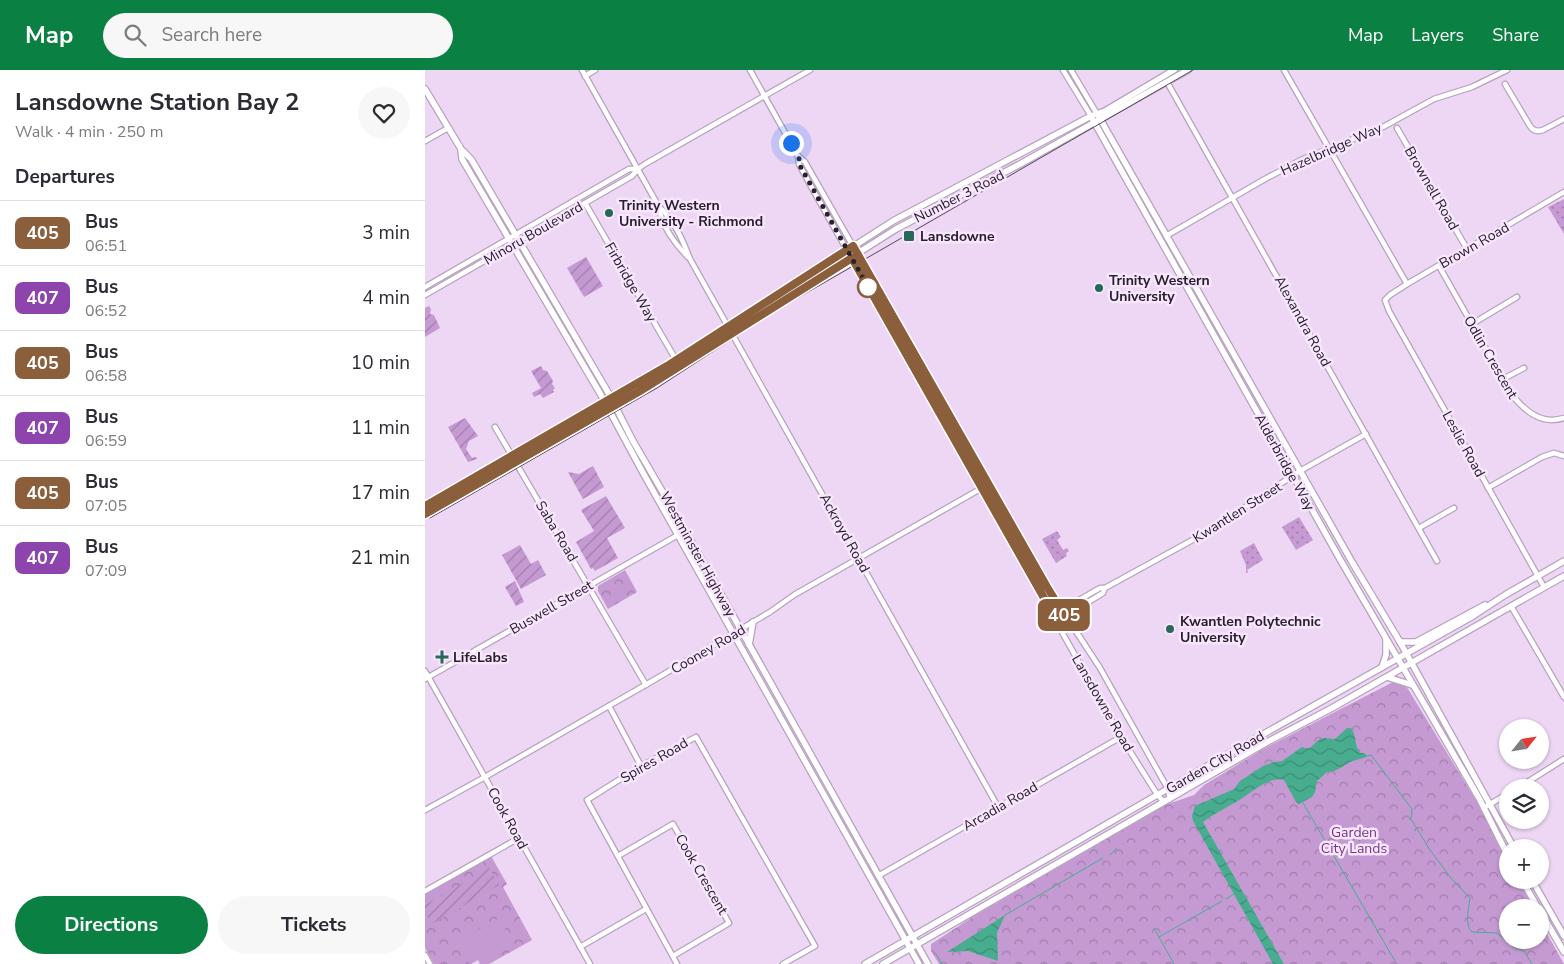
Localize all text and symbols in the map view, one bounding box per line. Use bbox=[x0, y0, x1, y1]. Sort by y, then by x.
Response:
search box bbox=[103, 13, 453, 58]
text: Map bbox=[25, 19, 73, 51]
icon: search bbox=[121, 21, 149, 49]
text: Search here bbox=[161, 22, 262, 48]
text: Map bbox=[1348, 23, 1383, 47]
text: Layers bbox=[1411, 23, 1464, 47]
text: Share bbox=[1492, 23, 1539, 47]
text: Lansdowne Station Bay 2 bbox=[15, 86, 299, 118]
button: heart bbox=[358, 87, 410, 139]
street label: Hazelbridge Way bbox=[1278, 118, 1386, 180]
text: Walk · 4 min · 250 m bbox=[15, 121, 163, 143]
your location bbox=[779, 131, 804, 156]
street label: Brownell Road bbox=[1400, 143, 1463, 234]
text: Departures bbox=[15, 164, 115, 190]
street label: Number 3 Road bbox=[911, 166, 1008, 227]
place label: Trinity Western University - Richmond bbox=[619, 196, 763, 231]
street label: Minoru Boulevard bbox=[480, 197, 586, 270]
marker: Trinity Western University - Richmond bbox=[603, 207, 615, 219]
text: Bus bbox=[85, 209, 118, 235]
street label: Brown Road bbox=[1436, 218, 1513, 273]
text: 3 min bbox=[362, 220, 410, 246]
text: 405 bbox=[26, 221, 59, 245]
place label: Lansdowne bbox=[920, 227, 995, 246]
marker: Lansdowne bbox=[902, 229, 916, 243]
text: 06:51 bbox=[85, 235, 127, 257]
street label: Firbridge Way bbox=[600, 239, 661, 326]
place label: Trinity Western University bbox=[1109, 271, 1210, 306]
street label: Alexandra Road bbox=[1270, 272, 1335, 370]
text: Bus bbox=[85, 274, 118, 300]
unlabelled marker bbox=[857, 276, 879, 298]
marker: Trinity Western University bbox=[1093, 282, 1105, 294]
text: 4 min bbox=[362, 285, 410, 311]
text: 407 bbox=[26, 286, 59, 310]
text: 06:52 bbox=[85, 300, 127, 322]
street label: Odlin Crescent bbox=[1459, 312, 1522, 402]
text: Bus bbox=[85, 339, 118, 365]
text: 10 min bbox=[351, 350, 410, 376]
text: 405 bbox=[26, 351, 59, 375]
text: 06:58 bbox=[85, 365, 127, 387]
text: Bus bbox=[85, 404, 118, 430]
street label: Leslie Road bbox=[1438, 408, 1490, 481]
street label: Alderbridge Way bbox=[1250, 410, 1319, 515]
text: 11 min bbox=[351, 415, 410, 441]
text: 407 bbox=[26, 416, 59, 440]
text: 06:59 bbox=[85, 430, 127, 452]
text: Bus bbox=[85, 469, 118, 495]
street label: Kwantlen Street bbox=[1189, 477, 1285, 547]
text: 17 min bbox=[351, 480, 410, 506]
text: 405 bbox=[26, 481, 59, 505]
street label: Westminster Highway bbox=[655, 488, 740, 621]
street label: Ackroyd Road bbox=[815, 490, 874, 576]
text: 07:05 bbox=[85, 495, 127, 517]
street label: Saba Road bbox=[531, 497, 582, 565]
text: Bus bbox=[85, 534, 118, 560]
text: 21 min bbox=[351, 545, 410, 571]
text: 407 bbox=[26, 546, 59, 570]
text: 07:09 bbox=[85, 560, 127, 582]
street label: Buswell Street bbox=[506, 576, 596, 639]
line badge: 405 bbox=[1035, 599, 1093, 631]
text: 405 bbox=[1048, 603, 1080, 627]
place label: Kwantlen Polytechnic University bbox=[1180, 612, 1321, 647]
street label: Cooney Road bbox=[667, 620, 749, 678]
marker: Kwantlen Polytechnic University bbox=[1164, 623, 1176, 635]
place label: LifeLabs bbox=[453, 648, 508, 667]
marker: LifeLabs bbox=[435, 650, 449, 664]
street label: Lansdowne Road bbox=[1067, 651, 1138, 755]
north arrow bbox=[1499, 719, 1549, 769]
map controls bbox=[1499, 719, 1549, 949]
street label: Garden City Road bbox=[1163, 727, 1268, 798]
street label: Spires Road bbox=[617, 733, 692, 787]
street label: Arcadia Road bbox=[959, 777, 1041, 836]
button: layers bbox=[1499, 779, 1549, 829]
street label: Cook Road bbox=[483, 784, 532, 852]
park label: Garden City Lands bbox=[1321, 823, 1387, 858]
street label: Cook Crescent bbox=[671, 830, 732, 918]
button: + bbox=[1499, 839, 1549, 889]
button: Directions bbox=[15, 896, 208, 954]
button: Tickets bbox=[218, 896, 410, 954]
button: − bbox=[1499, 899, 1549, 949]

